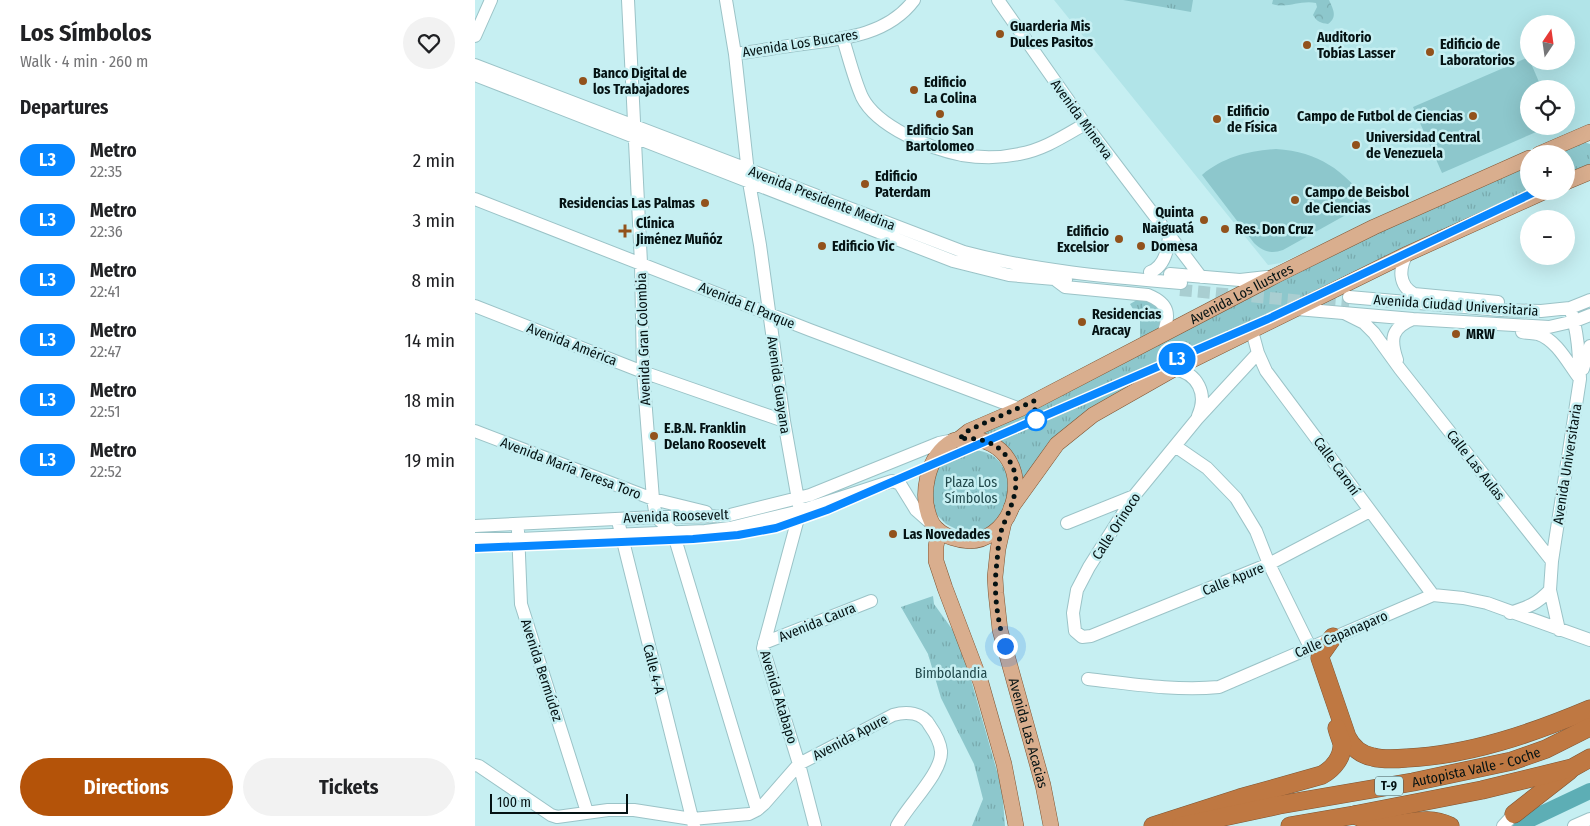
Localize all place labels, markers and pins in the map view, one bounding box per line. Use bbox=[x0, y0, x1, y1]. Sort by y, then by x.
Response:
place label: Guarderia Mis Dulces Pasitos bbox=[1010, 18, 1093, 51]
marker: Guarderia Mis Dulces Pasitos bbox=[994, 28, 1006, 40]
place label: Auditorio Tobías Lasser bbox=[1316, 29, 1396, 62]
place label: Edificio de Laboratorios bbox=[1440, 36, 1515, 69]
marker: Auditorio Tobías Lasser bbox=[1301, 39, 1313, 51]
marker: Edificio de Laboratorios bbox=[1424, 46, 1436, 58]
place label: Banco Digital de los Trabajadores bbox=[593, 65, 689, 98]
place label: Edificio La Colina bbox=[924, 74, 977, 107]
marker: Banco Digital de los Trabajadores bbox=[577, 75, 589, 87]
marker: Edificio La Colina bbox=[908, 84, 920, 96]
place label: Edificio de Física bbox=[1227, 103, 1277, 136]
marker: Edificio San Bartolomeo bbox=[934, 108, 946, 120]
place label: Campo de Futbol de Ciencias bbox=[1297, 108, 1463, 125]
marker: Campo de Futbol de Ciencias bbox=[1467, 110, 1479, 122]
marker: Edificio de Física bbox=[1211, 113, 1223, 125]
place label: Edificio San Bartolomeo bbox=[906, 122, 975, 155]
place label: Universidad Central de Venezuela bbox=[1366, 129, 1481, 162]
marker: Universidad Central de Venezuela bbox=[1350, 139, 1362, 151]
place label: Edificio Paterdam bbox=[875, 168, 931, 201]
marker: Edificio Paterdam bbox=[859, 178, 871, 190]
place label: Campo de Beisbol de Ciencias bbox=[1305, 184, 1409, 217]
marker: Campo de Beisbol de Ciencias bbox=[1289, 194, 1301, 206]
place label: Residencias Las Palmas bbox=[559, 195, 695, 212]
marker: Residencias Las Palmas bbox=[699, 197, 711, 209]
place label: Quinta Naiguatá bbox=[1142, 204, 1194, 237]
marker: Quinta Naiguatá bbox=[1198, 214, 1210, 226]
place label: Clínica Jiménez Muñóz bbox=[635, 215, 723, 248]
place label: Res. Don Cruz bbox=[1235, 221, 1314, 238]
place label: Edificio Excelsior bbox=[1057, 223, 1110, 256]
marker: Res. Don Cruz bbox=[1219, 223, 1231, 235]
marker: Clínica Jiménez Muñóz bbox=[618, 224, 632, 238]
marker: Edificio Excelsior bbox=[1113, 233, 1125, 245]
place label: Edificio Vic bbox=[832, 238, 895, 255]
place label: Domesa bbox=[1151, 238, 1198, 255]
marker: Edificio Vic bbox=[816, 240, 828, 252]
marker: Domesa bbox=[1135, 240, 1147, 252]
place label: Residencias Aracay bbox=[1091, 306, 1161, 339]
marker: Residencias Aracay bbox=[1076, 316, 1088, 328]
place label: MRW bbox=[1466, 326, 1495, 343]
marker: MRW bbox=[1450, 328, 1462, 340]
unlabelled marker bbox=[1025, 409, 1047, 431]
place label: E.B.N. Franklin Delano Roosevelt bbox=[664, 420, 767, 453]
marker: E.B.N. Franklin Delano Roosevelt bbox=[648, 430, 660, 442]
place label: Las Novedades bbox=[903, 526, 990, 543]
marker: Las Novedades bbox=[887, 528, 899, 540]

